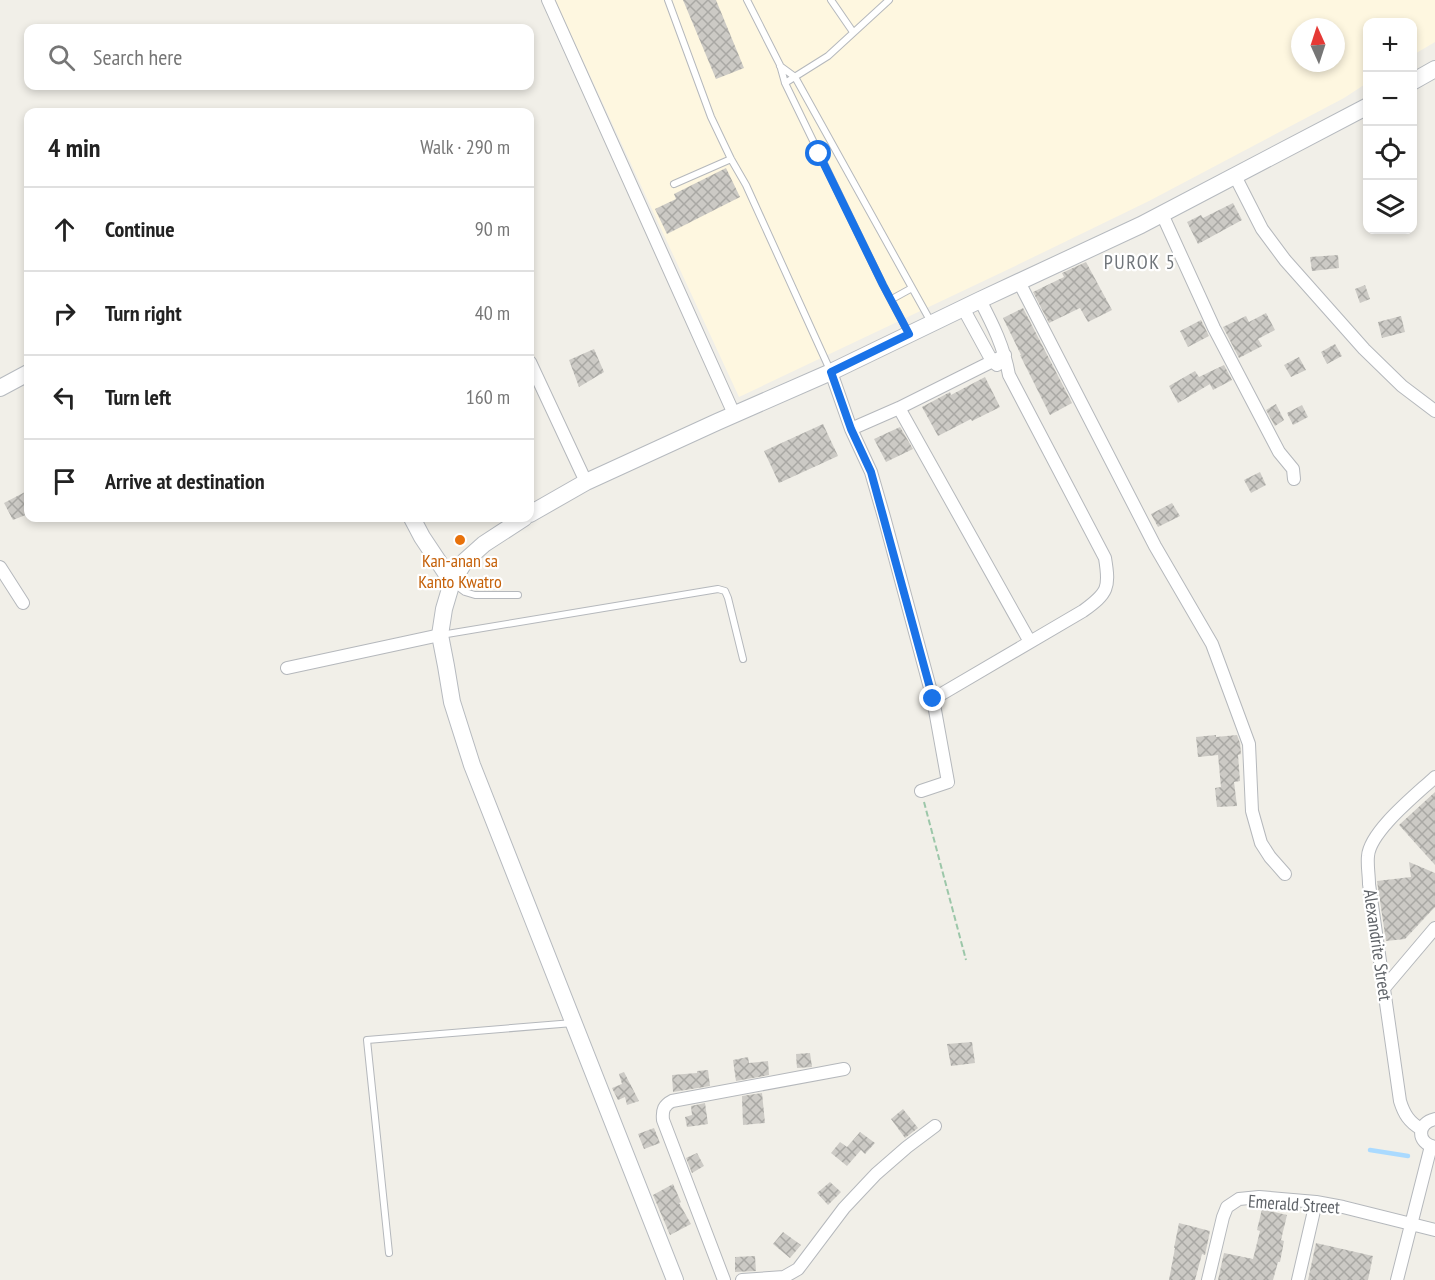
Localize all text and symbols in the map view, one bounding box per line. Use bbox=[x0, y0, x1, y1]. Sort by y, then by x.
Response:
north arrow bbox=[1291, 18, 1345, 72]
map controls bbox=[1363, 18, 1417, 234]
button: + bbox=[1363, 18, 1417, 72]
search box bbox=[24, 24, 534, 90]
icon: search bbox=[45, 41, 78, 74]
text: Search here bbox=[93, 43, 182, 71]
button: − bbox=[1363, 72, 1417, 126]
button: locate bbox=[1363, 126, 1417, 180]
text: 4 min bbox=[48, 131, 101, 164]
text: Walk · 290 m bbox=[420, 134, 510, 160]
route start bbox=[805, 140, 831, 166]
button: layers bbox=[1363, 180, 1417, 234]
icon: ahead bbox=[48, 213, 81, 246]
text: Continue bbox=[105, 215, 175, 243]
text: 90 m bbox=[475, 216, 510, 242]
district label: PUROK 5 bbox=[1104, 249, 1176, 275]
icon: right bbox=[48, 297, 81, 330]
text: Turn right bbox=[105, 299, 182, 327]
text: 40 m bbox=[475, 300, 510, 326]
icon: left bbox=[48, 381, 81, 414]
text: Turn left bbox=[105, 383, 171, 411]
text: 160 m bbox=[466, 384, 510, 410]
icon: arrive bbox=[48, 465, 81, 498]
text: Arrive at destination bbox=[105, 467, 265, 495]
marker: Kan-anan sa Kanto Kwatro bbox=[453, 533, 467, 547]
place label: Kan-anan sa Kanto Kwatro bbox=[418, 549, 502, 593]
route end bbox=[919, 685, 945, 711]
street label: Alexandrite Street bbox=[1359, 888, 1397, 1002]
street label: Emerald Street bbox=[1247, 1189, 1341, 1219]

